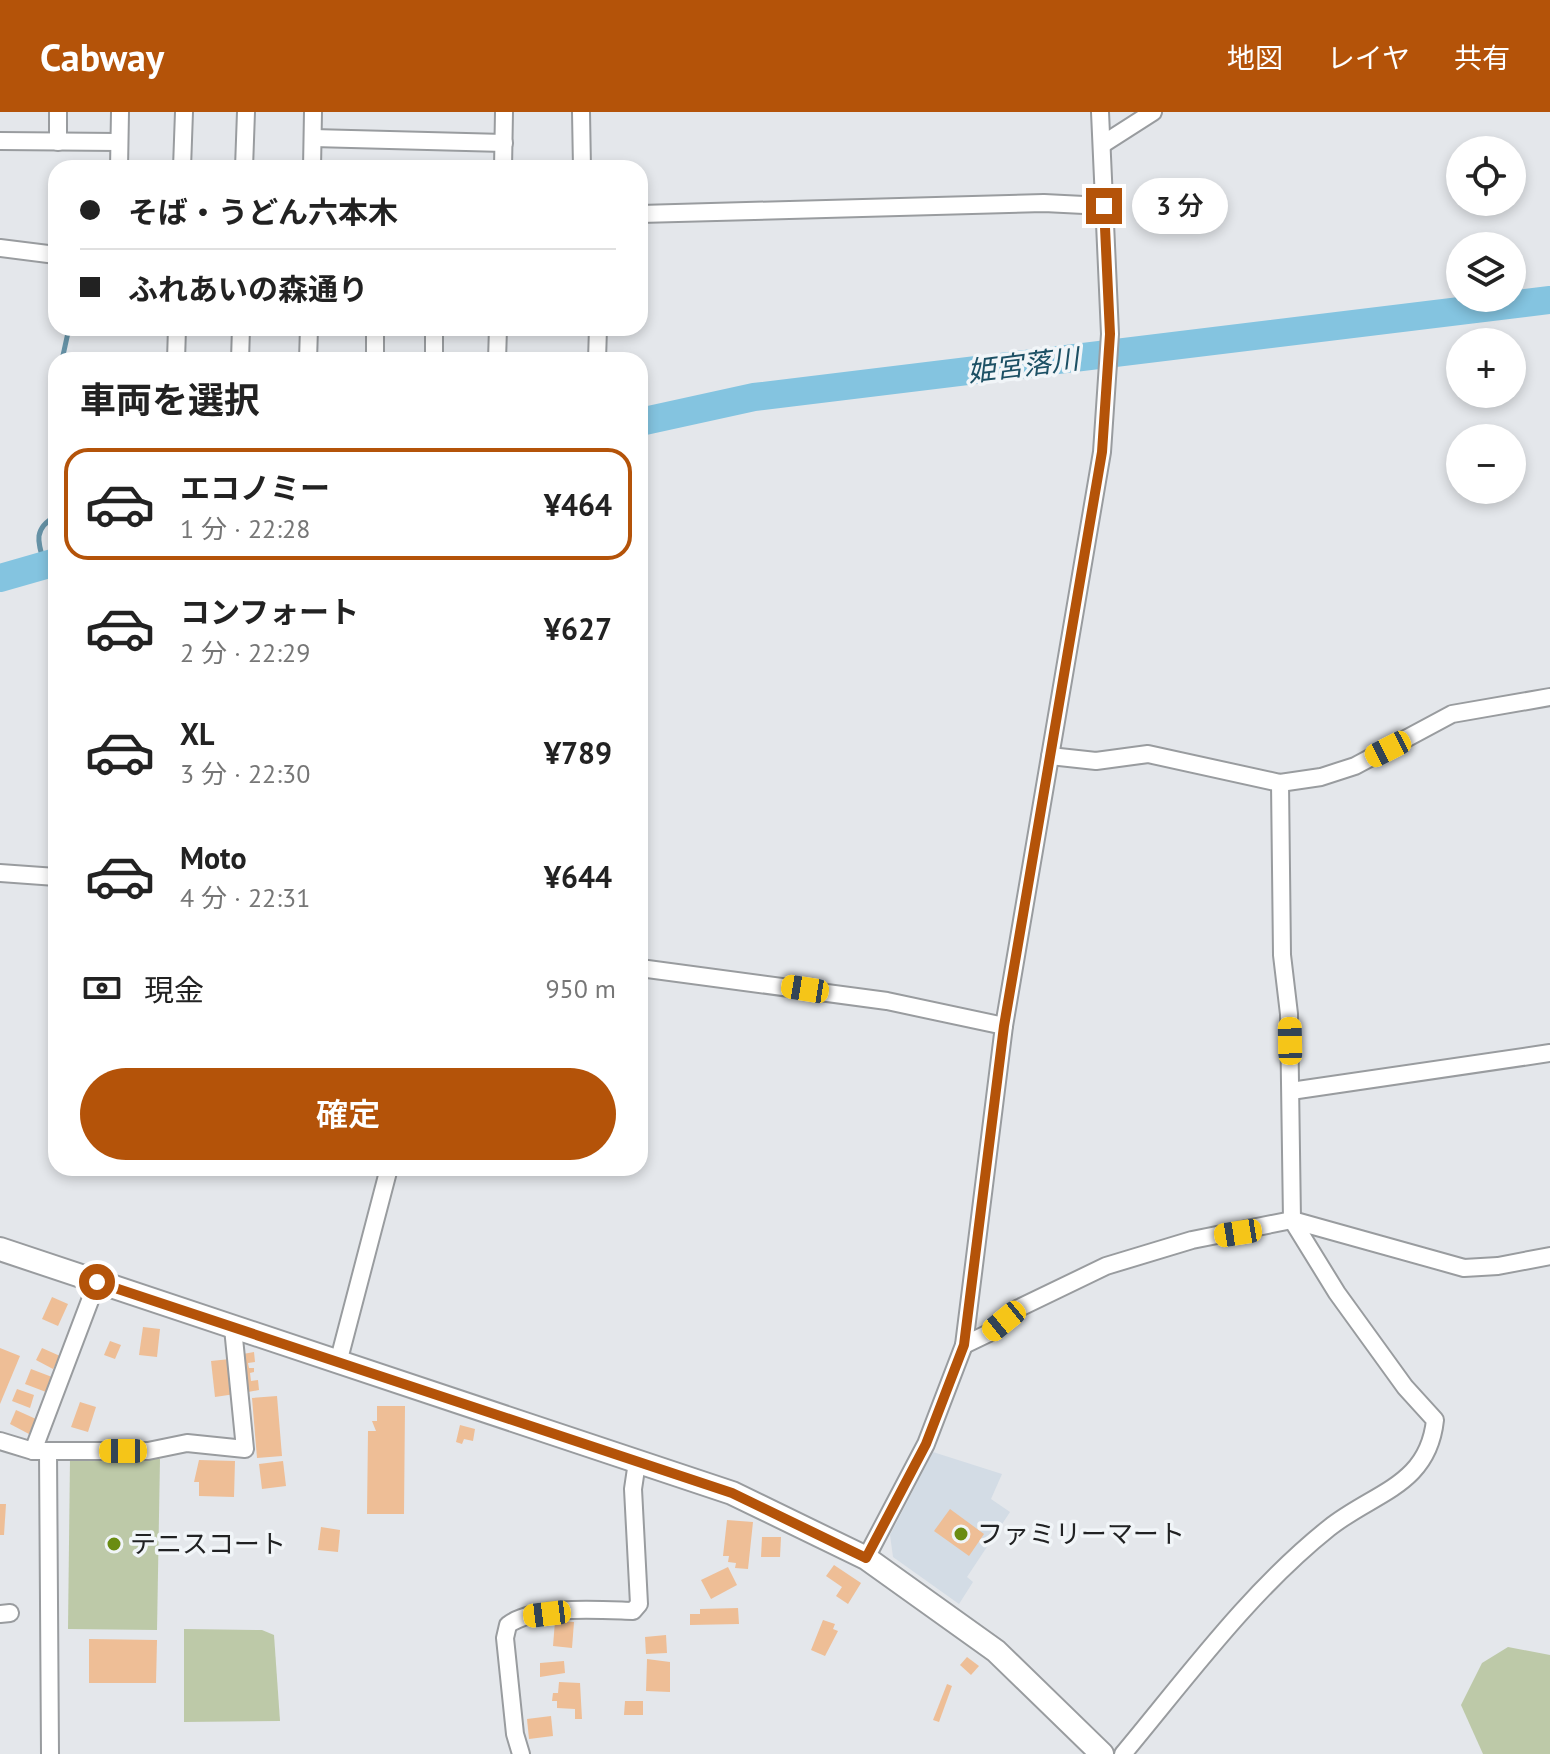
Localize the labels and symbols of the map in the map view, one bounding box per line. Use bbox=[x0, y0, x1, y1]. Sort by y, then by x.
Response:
callout: 3 分 bbox=[1132, 178, 1228, 234]
route end bbox=[1086, 188, 1122, 224]
water label: 姫宮落川 bbox=[965, 339, 1084, 390]
car bbox=[1361, 727, 1415, 771]
car bbox=[779, 973, 831, 1005]
car bbox=[1278, 1017, 1302, 1065]
car bbox=[1212, 1217, 1264, 1249]
route start bbox=[79, 1264, 115, 1300]
car bbox=[978, 1297, 1030, 1345]
car bbox=[99, 1439, 147, 1463]
place label: ファミリーマート bbox=[977, 1517, 1185, 1550]
marker: ファミリーマート bbox=[952, 1525, 970, 1543]
place label: テニスコート bbox=[130, 1527, 286, 1560]
marker: テニスコート bbox=[105, 1535, 123, 1553]
car bbox=[522, 1599, 572, 1629]

